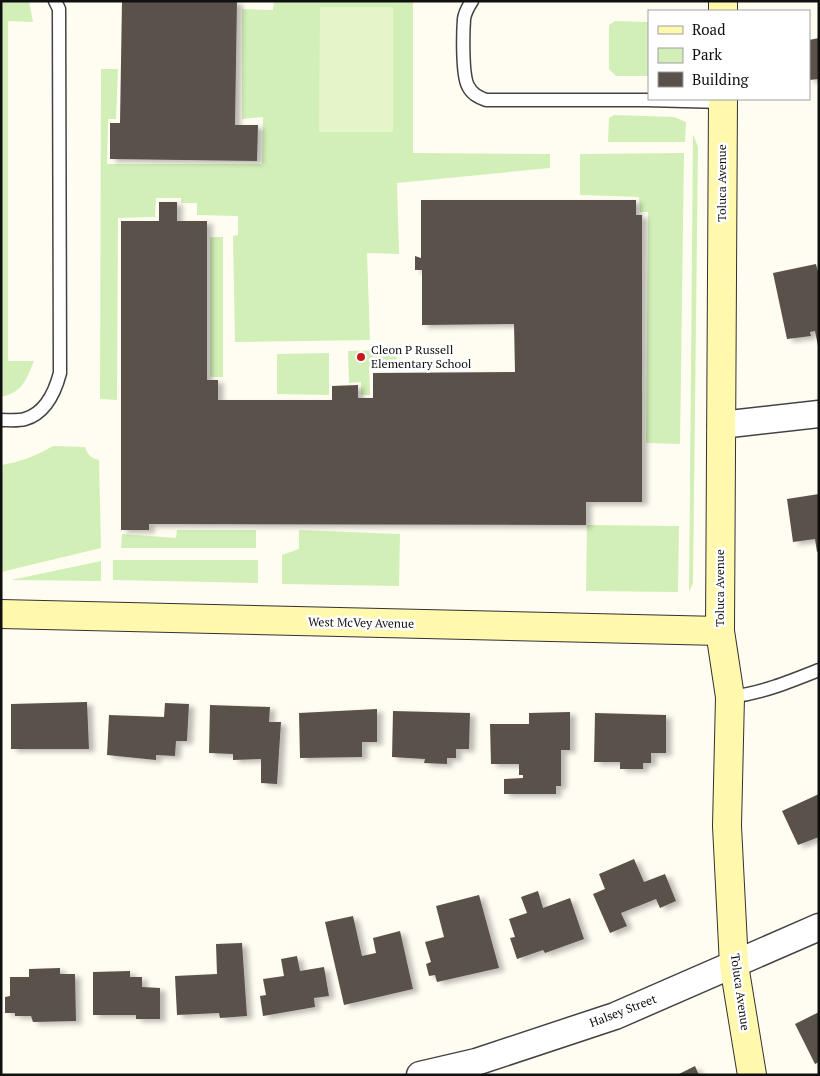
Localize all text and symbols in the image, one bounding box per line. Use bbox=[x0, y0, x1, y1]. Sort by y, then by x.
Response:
legend bbox=[648, 10, 810, 100]
text: Road bbox=[692, 19, 725, 39]
text: Park bbox=[692, 44, 722, 64]
text: Building bbox=[692, 69, 750, 89]
street label: Toluca Avenue bbox=[714, 144, 729, 222]
place label: Cleon P Russell Elementary School bbox=[371, 342, 472, 371]
marker: Cleon P Russell Elementary School bbox=[355, 351, 367, 363]
street label: Toluca Avenue bbox=[712, 549, 727, 627]
street label: West McVey Avenue bbox=[308, 614, 414, 631]
street label: Toluca Avenue bbox=[728, 953, 753, 1031]
street label: Halsey Street bbox=[587, 991, 659, 1030]

